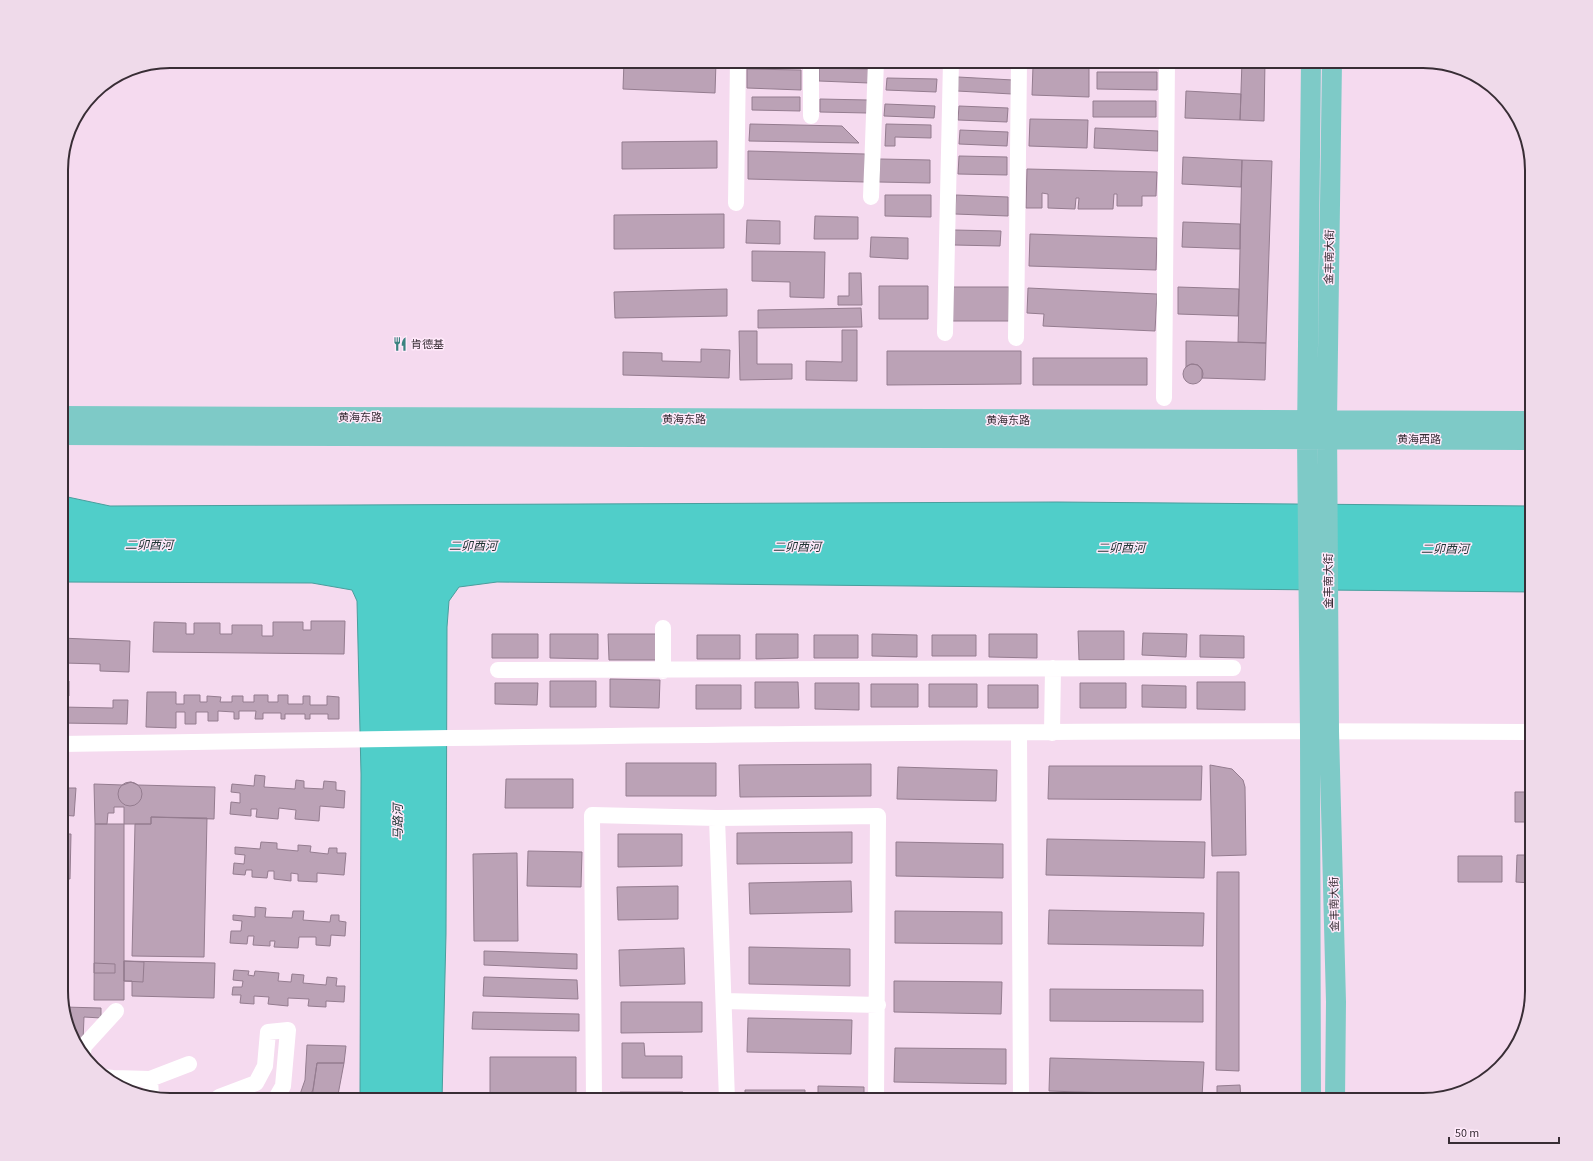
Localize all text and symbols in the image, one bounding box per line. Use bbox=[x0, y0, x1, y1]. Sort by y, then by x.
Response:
street label: 金丰南大街 bbox=[1322, 229, 1337, 285]
restaurant icon: 肯德基 bbox=[392, 336, 408, 352]
place label: 肯德基 bbox=[411, 337, 444, 352]
street label: 黄海东路 bbox=[338, 410, 382, 425]
street label: 黄海东路 bbox=[662, 412, 706, 427]
street label: 黄海东路 bbox=[986, 413, 1030, 428]
street label: 黄海西路 bbox=[1397, 432, 1441, 447]
water label: 二卯酉河 bbox=[125, 537, 175, 554]
water label: 二卯酉河 bbox=[449, 538, 499, 555]
water label: 二卯酉河 bbox=[773, 539, 823, 556]
water label: 二卯酉河 bbox=[1097, 540, 1147, 557]
water label: 二卯酉河 bbox=[1421, 541, 1471, 558]
street label: 金丰南大街 bbox=[1321, 554, 1336, 609]
water label: 马路河 bbox=[390, 802, 407, 840]
street label: 金丰南大街 bbox=[1327, 876, 1342, 932]
scale bar bbox=[1449, 1119, 1559, 1145]
text: 50 m bbox=[1455, 1125, 1479, 1142]

